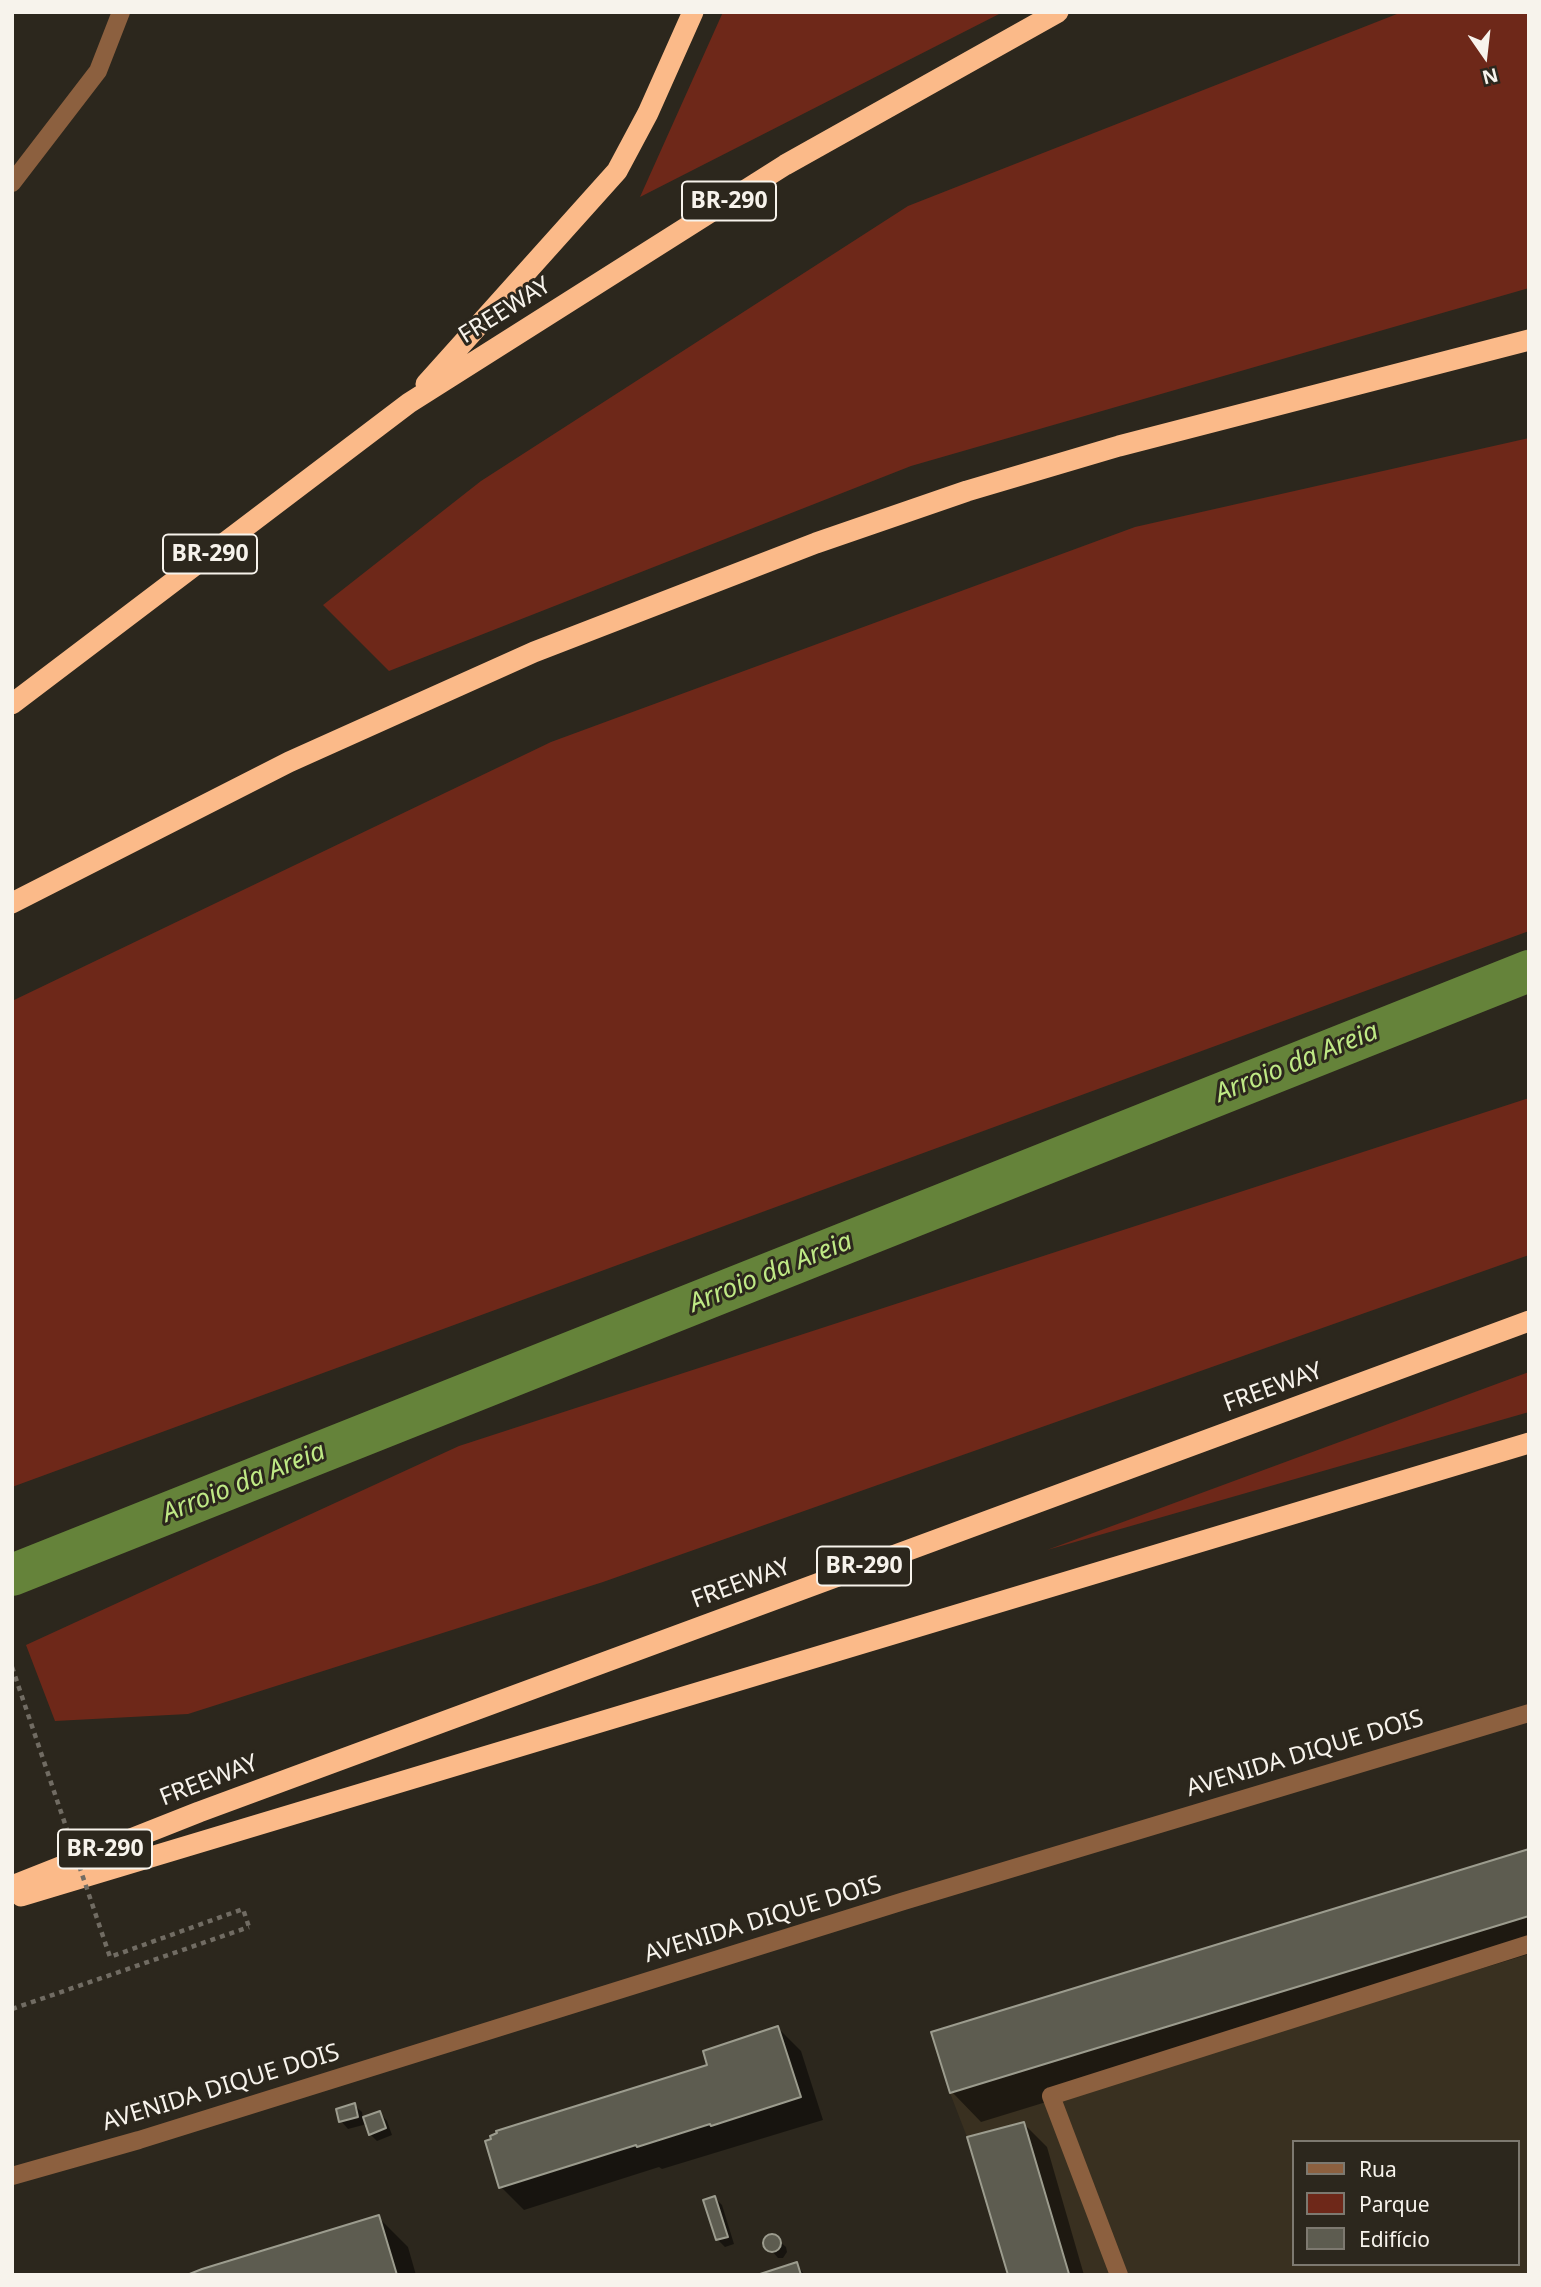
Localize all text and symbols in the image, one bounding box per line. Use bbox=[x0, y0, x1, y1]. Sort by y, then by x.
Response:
north arrow bbox=[1450, 21, 1520, 91]
text: N bbox=[1479, 62, 1501, 91]
road number: BR-290 bbox=[682, 182, 776, 220]
street label: FREEWAY bbox=[454, 272, 556, 350]
road number: BR-290 bbox=[163, 534, 257, 574]
water label: Arroio da Areia bbox=[1211, 1016, 1383, 1110]
water label: Arroio da Areia bbox=[685, 1226, 857, 1320]
street label: FREEWAY bbox=[1220, 1357, 1326, 1419]
water label: Arroio da Areia bbox=[158, 1436, 330, 1530]
road number: BR-290 bbox=[817, 1546, 911, 1586]
street label: FREEWAY bbox=[688, 1553, 794, 1615]
street label: AVENIDA DIQUE DOIS bbox=[1183, 1704, 1427, 1804]
street label: FREEWAY bbox=[156, 1749, 262, 1813]
road number: BR-290 bbox=[58, 1830, 152, 1868]
street label: AVENIDA DIQUE DOIS bbox=[641, 1870, 885, 1970]
street label: AVENIDA DIQUE DOIS bbox=[99, 2038, 343, 2138]
legend bbox=[1292, 2140, 1520, 2266]
text: Rua bbox=[1359, 2155, 1397, 2183]
text: Parque bbox=[1359, 2190, 1429, 2218]
text: Edifício bbox=[1359, 2225, 1430, 2253]

